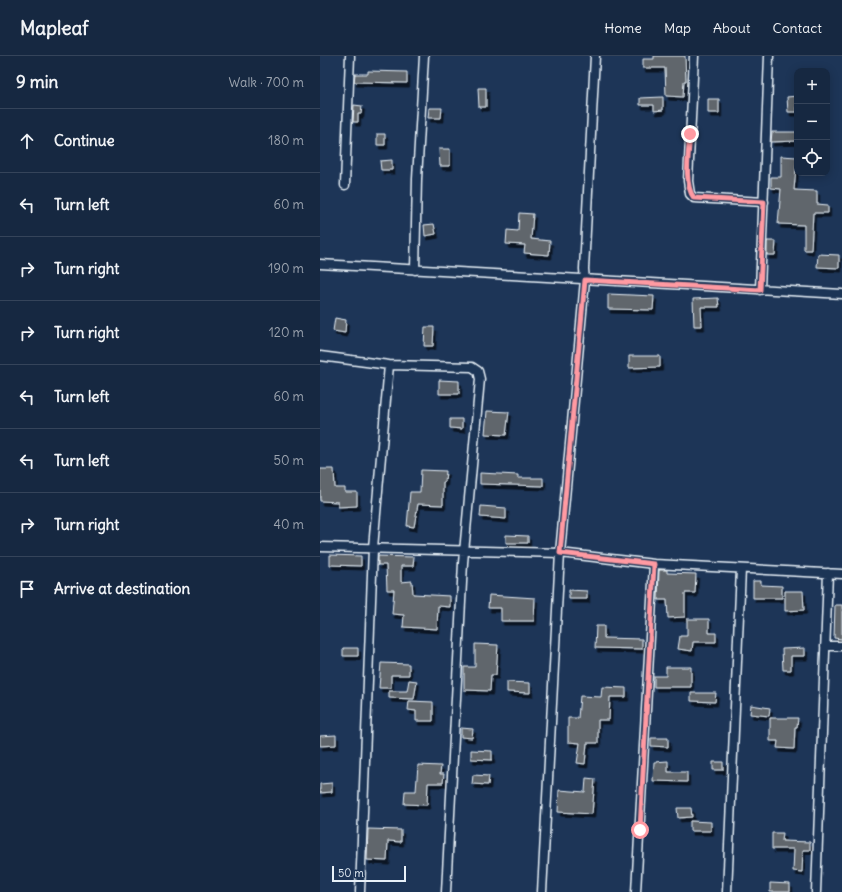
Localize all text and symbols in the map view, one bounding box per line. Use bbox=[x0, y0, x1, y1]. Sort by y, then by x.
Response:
text: Mapleaf bbox=[20, 16, 89, 40]
text: Home bbox=[604, 19, 642, 37]
text: Map bbox=[664, 19, 691, 37]
text: About bbox=[713, 19, 751, 37]
text: Contact bbox=[773, 19, 822, 37]
map controls bbox=[794, 68, 830, 176]
button: + bbox=[794, 68, 830, 104]
text: 9 min bbox=[16, 71, 58, 93]
text: Walk · 700 m bbox=[229, 74, 304, 91]
button: − bbox=[794, 104, 830, 140]
route end bbox=[681, 125, 699, 143]
icon: ahead bbox=[16, 130, 38, 152]
text: Continue bbox=[54, 131, 115, 150]
text: 180 m bbox=[268, 132, 304, 149]
button: locate bbox=[794, 140, 830, 176]
icon: left bbox=[16, 194, 38, 216]
text: Turn left bbox=[54, 195, 109, 214]
text: 60 m bbox=[273, 196, 304, 213]
icon: right bbox=[16, 258, 38, 280]
text: Turn right bbox=[54, 259, 119, 278]
text: 190 m bbox=[268, 260, 304, 277]
icon: right bbox=[16, 322, 38, 344]
text: Turn right bbox=[54, 323, 119, 342]
text: 120 m bbox=[269, 324, 304, 341]
icon: left bbox=[16, 386, 38, 408]
text: Turn left bbox=[54, 387, 109, 406]
text: 60 m bbox=[273, 388, 304, 405]
icon: left bbox=[16, 450, 38, 472]
text: Turn left bbox=[54, 451, 109, 470]
text: 50 m bbox=[273, 452, 304, 469]
icon: right bbox=[16, 514, 38, 536]
text: Turn right bbox=[54, 515, 119, 534]
text: 40 m bbox=[273, 516, 304, 533]
icon: arrive bbox=[16, 578, 38, 600]
text: Arrive at destination bbox=[54, 579, 190, 598]
route start bbox=[631, 821, 649, 839]
scale bar bbox=[332, 864, 406, 883]
text: 50 m bbox=[338, 866, 364, 880]

